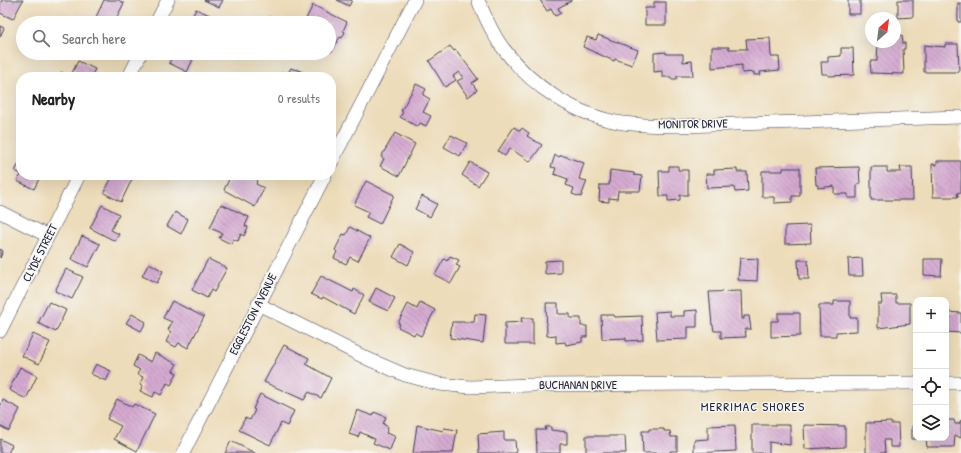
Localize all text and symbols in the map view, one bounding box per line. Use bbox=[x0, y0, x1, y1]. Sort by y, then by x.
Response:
north arrow bbox=[865, 12, 901, 48]
search box bbox=[16, 16, 336, 60]
icon: search bbox=[30, 27, 52, 49]
text: Search here bbox=[62, 28, 126, 49]
text: Nearby bbox=[32, 87, 75, 110]
text: 0 results bbox=[278, 89, 320, 107]
street label: MONITOR DRIVE bbox=[658, 114, 729, 133]
street label: CLYDE STREET bbox=[18, 221, 62, 285]
street label: EGGLESTON AVENUE bbox=[225, 269, 281, 358]
map controls bbox=[913, 297, 949, 441]
button: + bbox=[913, 297, 949, 333]
button: − bbox=[913, 333, 949, 369]
button: locate bbox=[913, 369, 949, 405]
street label: BUCHANAN DRIVE bbox=[539, 376, 618, 393]
district label: MERRIMAC SHORES bbox=[701, 397, 805, 415]
button: layers bbox=[913, 405, 949, 441]

